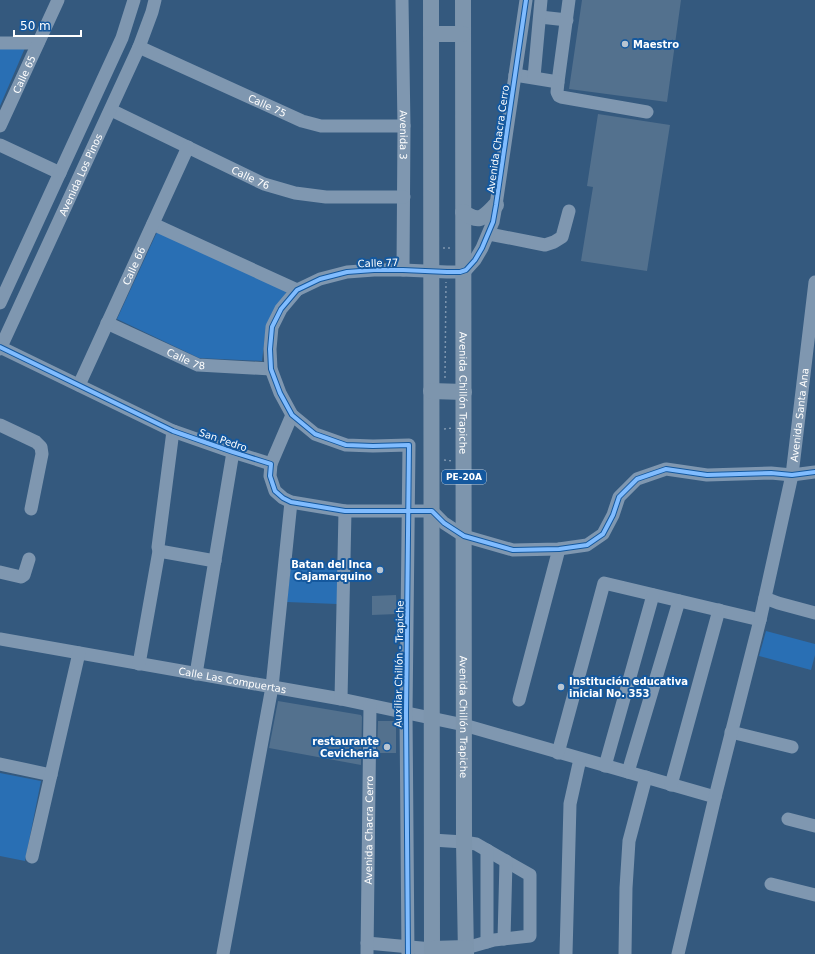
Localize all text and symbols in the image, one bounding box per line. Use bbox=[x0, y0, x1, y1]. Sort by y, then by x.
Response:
scale bar bbox=[14, 12, 81, 38]
text: 50 m bbox=[20, 19, 51, 33]
marker: Maestro bbox=[620, 39, 630, 49]
place label: Maestro bbox=[633, 39, 679, 50]
street label: Calle 65 bbox=[10, 53, 37, 95]
street label: Avenida Chacra Cerro bbox=[485, 84, 511, 194]
street label: Calle 75 bbox=[247, 92, 288, 119]
street label: Avenida 3 bbox=[398, 110, 410, 160]
street label: Avenida Los Pinos bbox=[57, 132, 104, 217]
street label: Calle 76 bbox=[230, 164, 271, 191]
street label: Calle 66 bbox=[120, 245, 147, 287]
street label: Calle 77 bbox=[357, 257, 399, 269]
street label: Avenida Chillón Trapiche bbox=[458, 332, 469, 454]
street label: Calle 78 bbox=[165, 346, 205, 371]
street label: Avenida Santa Ana bbox=[788, 367, 810, 462]
street label: San Pedro bbox=[197, 427, 249, 453]
road number: PE-20A bbox=[442, 470, 486, 484]
place label: Batan del Inca Cajamarquino bbox=[291, 559, 372, 582]
marker: Batan del Inca Cajamarquino bbox=[375, 565, 385, 575]
street label: Auxiliar Chillón - Trapiche bbox=[392, 600, 406, 728]
street label: Avenida Chillón Trapiche bbox=[458, 656, 469, 778]
street label: Calle Las Compuertas bbox=[178, 665, 287, 695]
place label: Institución educativa inicial No. 353 bbox=[569, 676, 688, 699]
marker: Institución educativa inicial No. 353 bbox=[556, 682, 566, 692]
place label: restaurante Cevicheria bbox=[312, 736, 379, 759]
marker: restaurante Cevicheria bbox=[382, 742, 392, 752]
street label: Avenida Chacra Cerro bbox=[362, 776, 375, 884]

